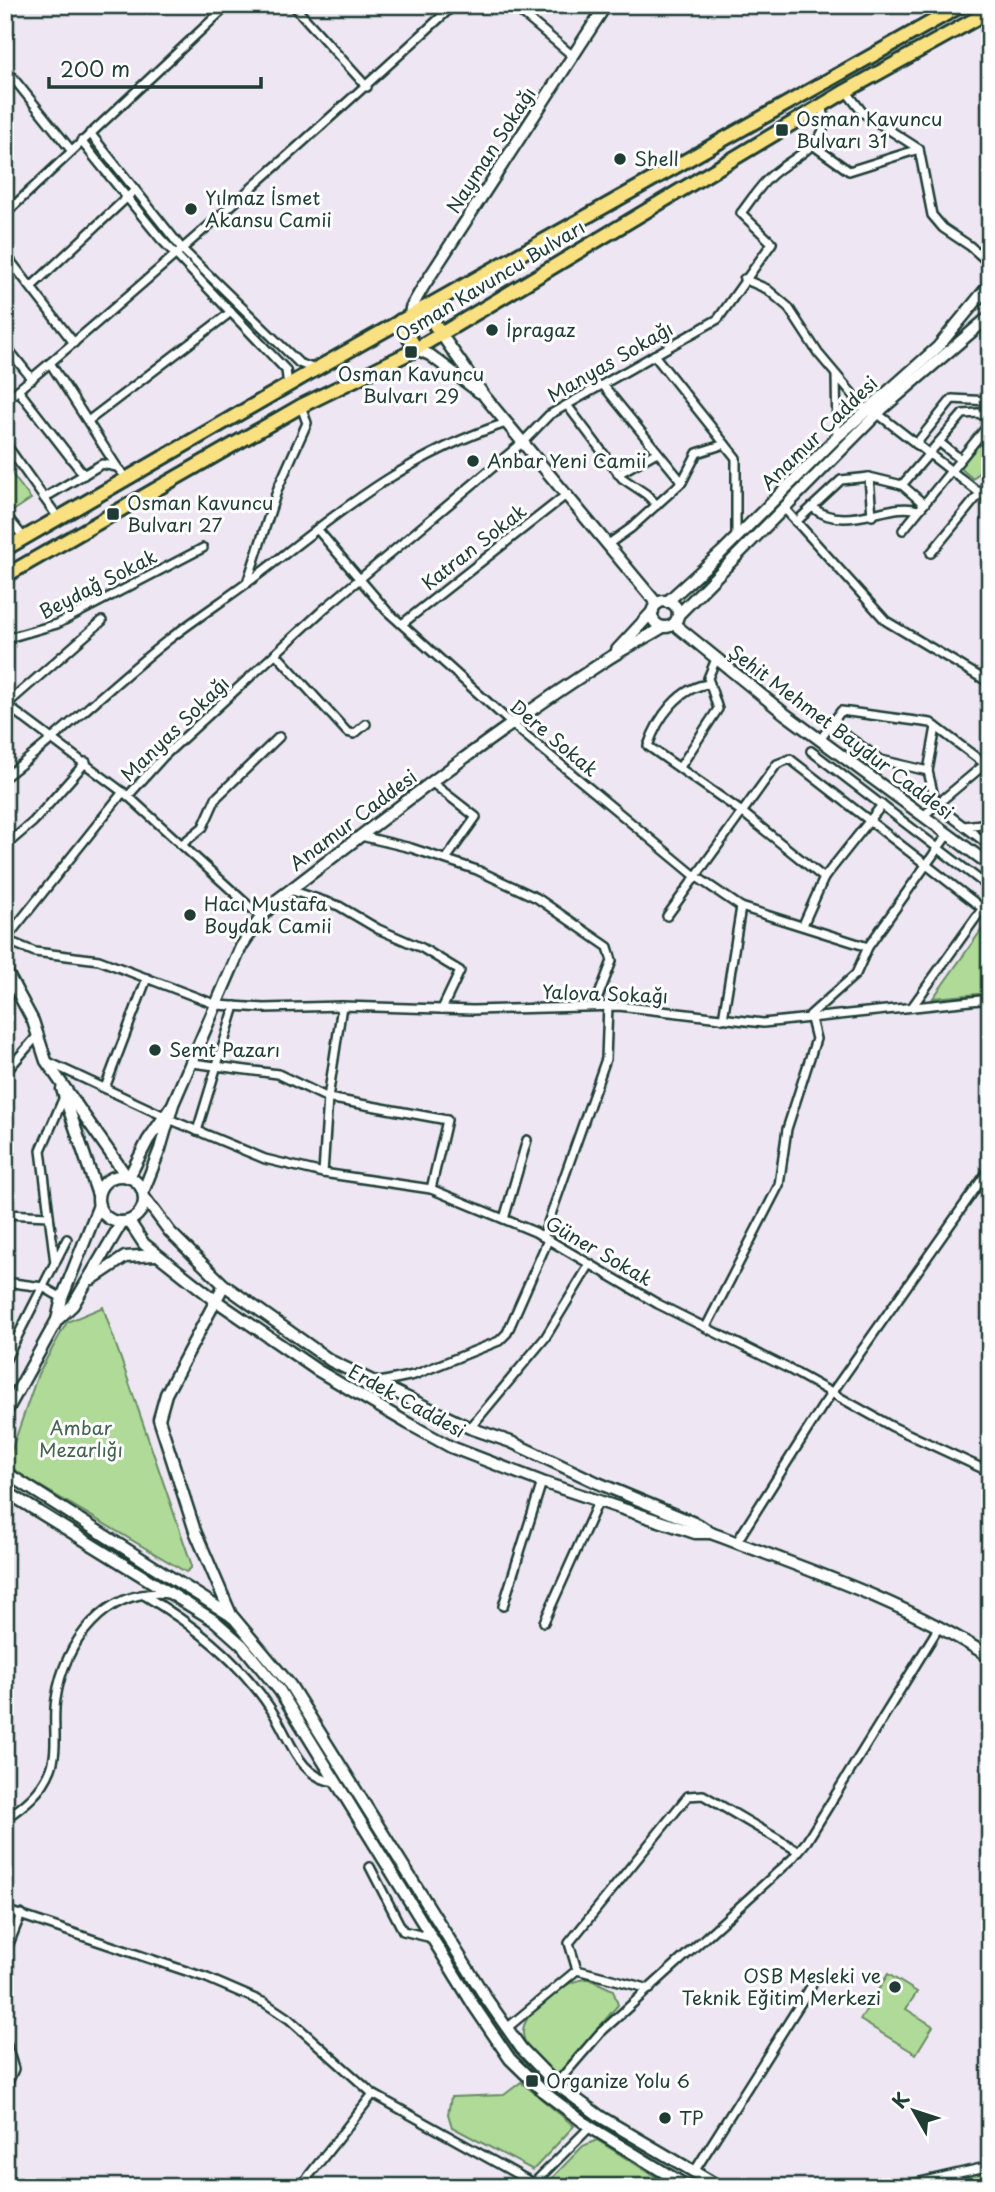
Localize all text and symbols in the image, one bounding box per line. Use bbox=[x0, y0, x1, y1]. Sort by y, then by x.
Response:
scale bar bbox=[49, 46, 261, 90]
text: 200 m bbox=[60, 52, 130, 84]
street label: Nayman Sokağı bbox=[439, 81, 542, 218]
place label: Osman Kavuncu Bulvarı 31 bbox=[796, 104, 942, 154]
marker: Osman Kavuncu Bulvarı 31 bbox=[774, 122, 790, 138]
place label: Shell bbox=[634, 144, 679, 172]
marker: Shell bbox=[612, 151, 628, 167]
place label: Yılmaz İsmet Akansu Camii bbox=[205, 183, 332, 233]
marker: Yılmaz İsmet Akansu Camii bbox=[183, 201, 199, 217]
street label: Osman Kavuncu Bulvarı bbox=[389, 212, 590, 348]
street label: Manyas Sokağı bbox=[541, 314, 678, 409]
place label: İpragaz bbox=[506, 315, 575, 343]
marker: İpragaz bbox=[484, 322, 500, 338]
marker: Osman Kavuncu Bulvarı 29 bbox=[403, 344, 419, 360]
place label: Osman Kavuncu Bulvarı 29 bbox=[338, 359, 484, 409]
street label: Anamur Caddesi bbox=[753, 369, 883, 496]
place label: Anbar Yeni Camii bbox=[487, 446, 647, 474]
marker: Anbar Yeni Camii bbox=[465, 453, 481, 469]
place label: Osman Kavuncu Bulvarı 27 bbox=[127, 488, 273, 538]
street label: Katran Sokak bbox=[415, 496, 532, 596]
marker: Osman Kavuncu Bulvarı 27 bbox=[105, 506, 121, 522]
street label: Beydağ Sokak bbox=[34, 541, 161, 625]
street label: Şehit Mehmet Baydur Caddesi bbox=[723, 637, 960, 825]
street label: Manyas Sokağı bbox=[114, 669, 235, 787]
street label: Dere Sokak bbox=[504, 692, 605, 783]
street label: Anamur Caddesi bbox=[283, 762, 422, 877]
place label: Hacı Mustafa Boydak Camii bbox=[204, 889, 332, 939]
marker: Hacı Mustafa Boydak Camii bbox=[182, 907, 198, 923]
street label: Yalova Sokağı bbox=[541, 977, 669, 1009]
place label: Semt Pazarı bbox=[169, 1035, 280, 1063]
marker: Semt Pazarı bbox=[147, 1042, 163, 1058]
street label: Güner Sokak bbox=[541, 1208, 658, 1292]
street label: Erdek Caddesi bbox=[344, 1356, 471, 1444]
park label: Ambar Mezarlığı bbox=[39, 1413, 123, 1463]
place label: OSB Mesleki ve Teknik Eğitim Merkezi bbox=[681, 1961, 881, 2011]
marker: OSB Mesleki ve Teknik Eğitim Merkezi bbox=[887, 1979, 903, 1995]
place label: Organize Yolu 6 bbox=[546, 2066, 690, 2094]
marker: Organize Yolu 6 bbox=[524, 2073, 540, 2089]
north arrow bbox=[880, 2076, 950, 2146]
text: K bbox=[885, 2085, 915, 2114]
place label: TP bbox=[679, 2103, 703, 2131]
marker: TP bbox=[657, 2110, 673, 2126]

